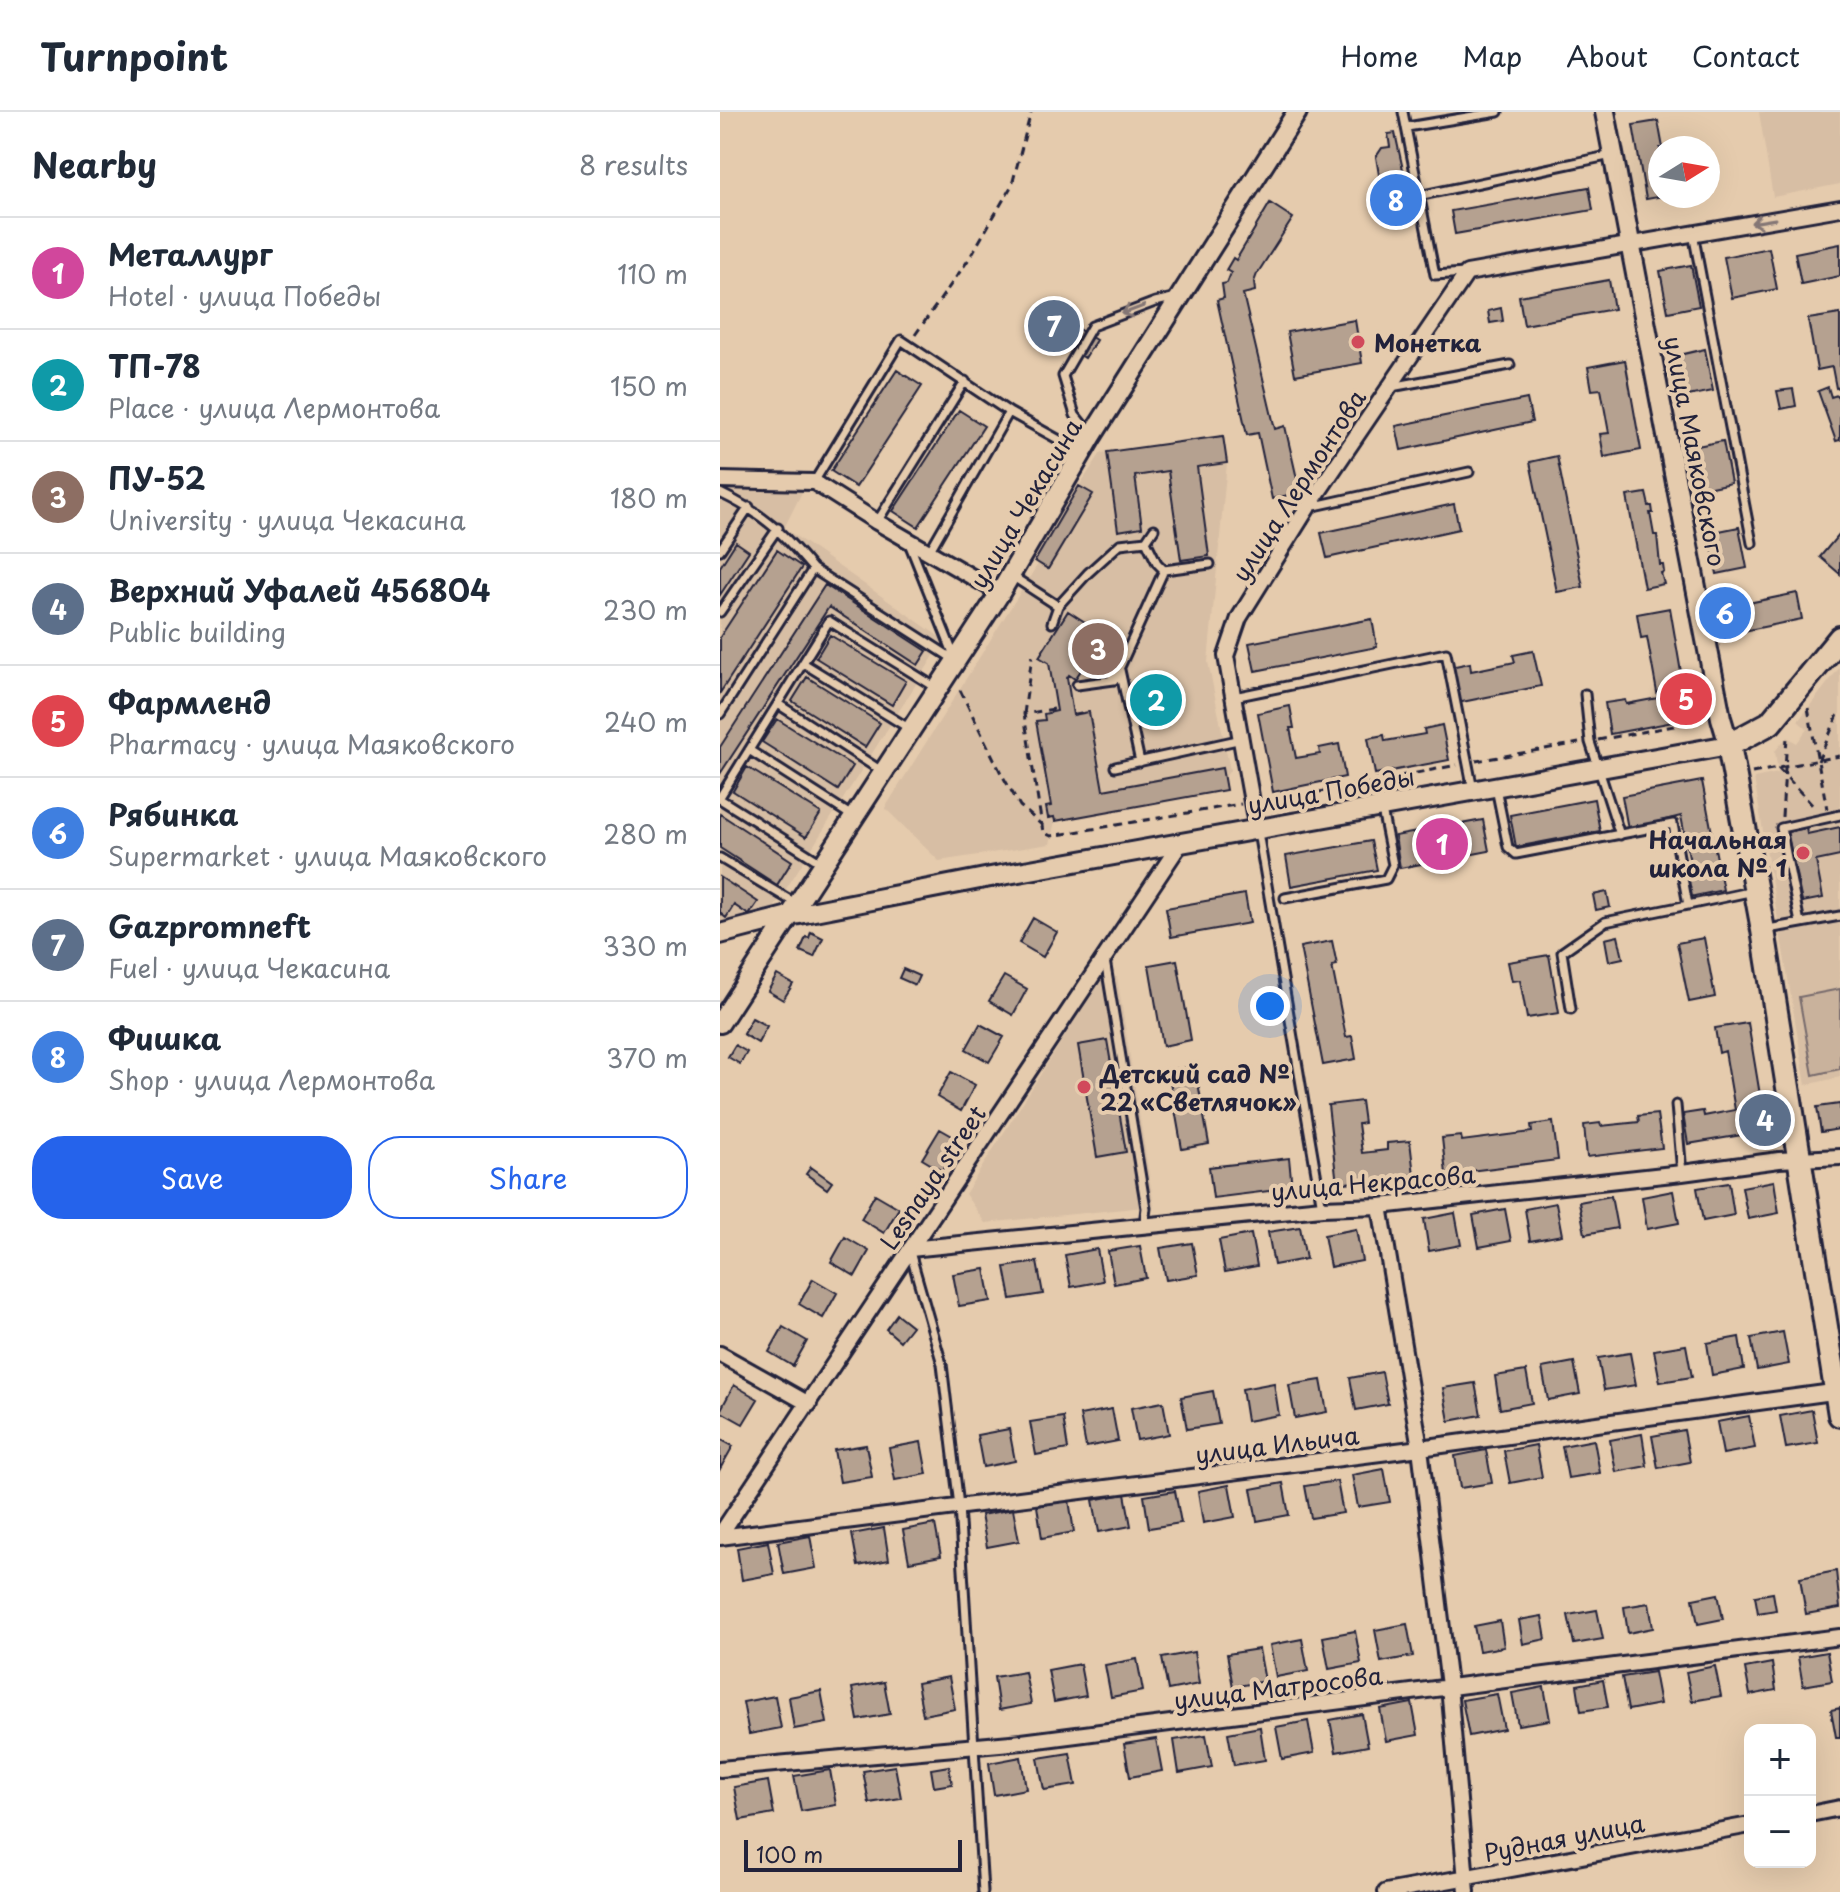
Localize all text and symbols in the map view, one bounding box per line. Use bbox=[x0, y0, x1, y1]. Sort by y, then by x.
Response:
text: Turnpoint bbox=[40, 27, 228, 84]
text: Home bbox=[1340, 34, 1418, 77]
text: Map bbox=[1462, 34, 1522, 77]
text: About bbox=[1566, 34, 1648, 77]
text: Contact bbox=[1692, 34, 1800, 77]
north arrow bbox=[1648, 136, 1720, 208]
text: Nearby bbox=[32, 138, 157, 190]
text: 8 results bbox=[579, 145, 688, 184]
pin: 8 bbox=[1370, 170, 1422, 230]
one-way arrow bbox=[1751, 214, 1776, 229]
text: Металлург bbox=[108, 231, 273, 276]
text: 1 bbox=[52, 254, 64, 293]
text: 110 m bbox=[617, 254, 688, 293]
text: Hotel · улица Победы bbox=[108, 276, 381, 315]
pin: 7 bbox=[1028, 296, 1080, 356]
one-way arrow bbox=[1121, 304, 1146, 318]
place label: Монетка bbox=[1374, 324, 1482, 360]
marker: Монетка bbox=[1349, 333, 1367, 351]
street label: улица Маяковского bbox=[1656, 333, 1736, 569]
text: ТП-78 bbox=[108, 343, 201, 388]
text: 2 bbox=[49, 366, 67, 405]
text: 150 m bbox=[610, 366, 688, 405]
street label: улица Лермонтова bbox=[1222, 382, 1374, 588]
text: Place · улица Лермонтова bbox=[108, 388, 440, 427]
street label: улица Чекасина bbox=[960, 411, 1090, 595]
text: ПУ-52 bbox=[108, 455, 206, 500]
text: 3 bbox=[49, 478, 67, 517]
text: 180 m bbox=[610, 478, 688, 517]
text: University · улица Чекасина bbox=[108, 500, 466, 539]
text: Верхний Уфалей 456804 bbox=[108, 567, 490, 612]
pin: 6 bbox=[1699, 583, 1751, 643]
text: 4 bbox=[49, 590, 67, 629]
text: 230 m bbox=[603, 590, 688, 629]
text: Public building bbox=[108, 612, 286, 651]
pin: 3 bbox=[1072, 619, 1124, 679]
pin: 5 bbox=[1660, 669, 1712, 729]
pin: 2 bbox=[1130, 670, 1182, 730]
text: Фармленд bbox=[108, 679, 271, 724]
text: 5 bbox=[50, 702, 66, 741]
text: 240 m bbox=[604, 702, 688, 741]
text: Pharmacy · улица Маяковского bbox=[108, 724, 515, 763]
street label: улица Победы bbox=[1245, 758, 1417, 822]
text: Рябинка bbox=[108, 791, 238, 836]
text: 6 bbox=[49, 814, 67, 853]
text: 280 m bbox=[603, 814, 688, 853]
pin: 1 bbox=[1416, 814, 1468, 874]
place label: Начальная школа № 1 bbox=[1648, 821, 1787, 885]
text: Supermarket · улица Маяковского bbox=[108, 836, 547, 875]
marker: Начальная школа № 1 bbox=[1794, 844, 1812, 862]
text: Gazpromneft bbox=[108, 903, 311, 948]
text: 7 bbox=[51, 926, 65, 965]
text: 330 m bbox=[603, 926, 688, 965]
text: Fuel · улица Чекасина bbox=[108, 948, 390, 987]
your location bbox=[1250, 986, 1290, 1026]
text: Фишка bbox=[108, 1015, 221, 1060]
text: 8 bbox=[50, 1038, 66, 1077]
text: 370 m bbox=[606, 1038, 688, 1077]
place label: Детский сад № 22 «Светлячок» bbox=[1099, 1055, 1297, 1119]
text: Shop · улица Лермонтова bbox=[108, 1060, 435, 1099]
marker: Детский сад № 22 «Светлячок» bbox=[1075, 1078, 1093, 1096]
pin: 4 bbox=[1739, 1090, 1791, 1150]
street label: Lesnaya street bbox=[870, 1097, 994, 1257]
button: Save bbox=[32, 1136, 352, 1219]
button: Share bbox=[368, 1136, 688, 1219]
street label: улица Некрасова bbox=[1269, 1155, 1477, 1209]
street label: улица Ильича bbox=[1193, 1416, 1361, 1472]
street label: улица Матросова bbox=[1172, 1656, 1385, 1718]
map controls bbox=[1744, 1724, 1816, 1868]
button: + bbox=[1744, 1724, 1816, 1796]
button: − bbox=[1744, 1796, 1816, 1868]
street label: Рудная улица bbox=[1481, 1804, 1647, 1870]
scale bar bbox=[744, 1836, 962, 1872]
text: 100 m bbox=[756, 1837, 823, 1870]

